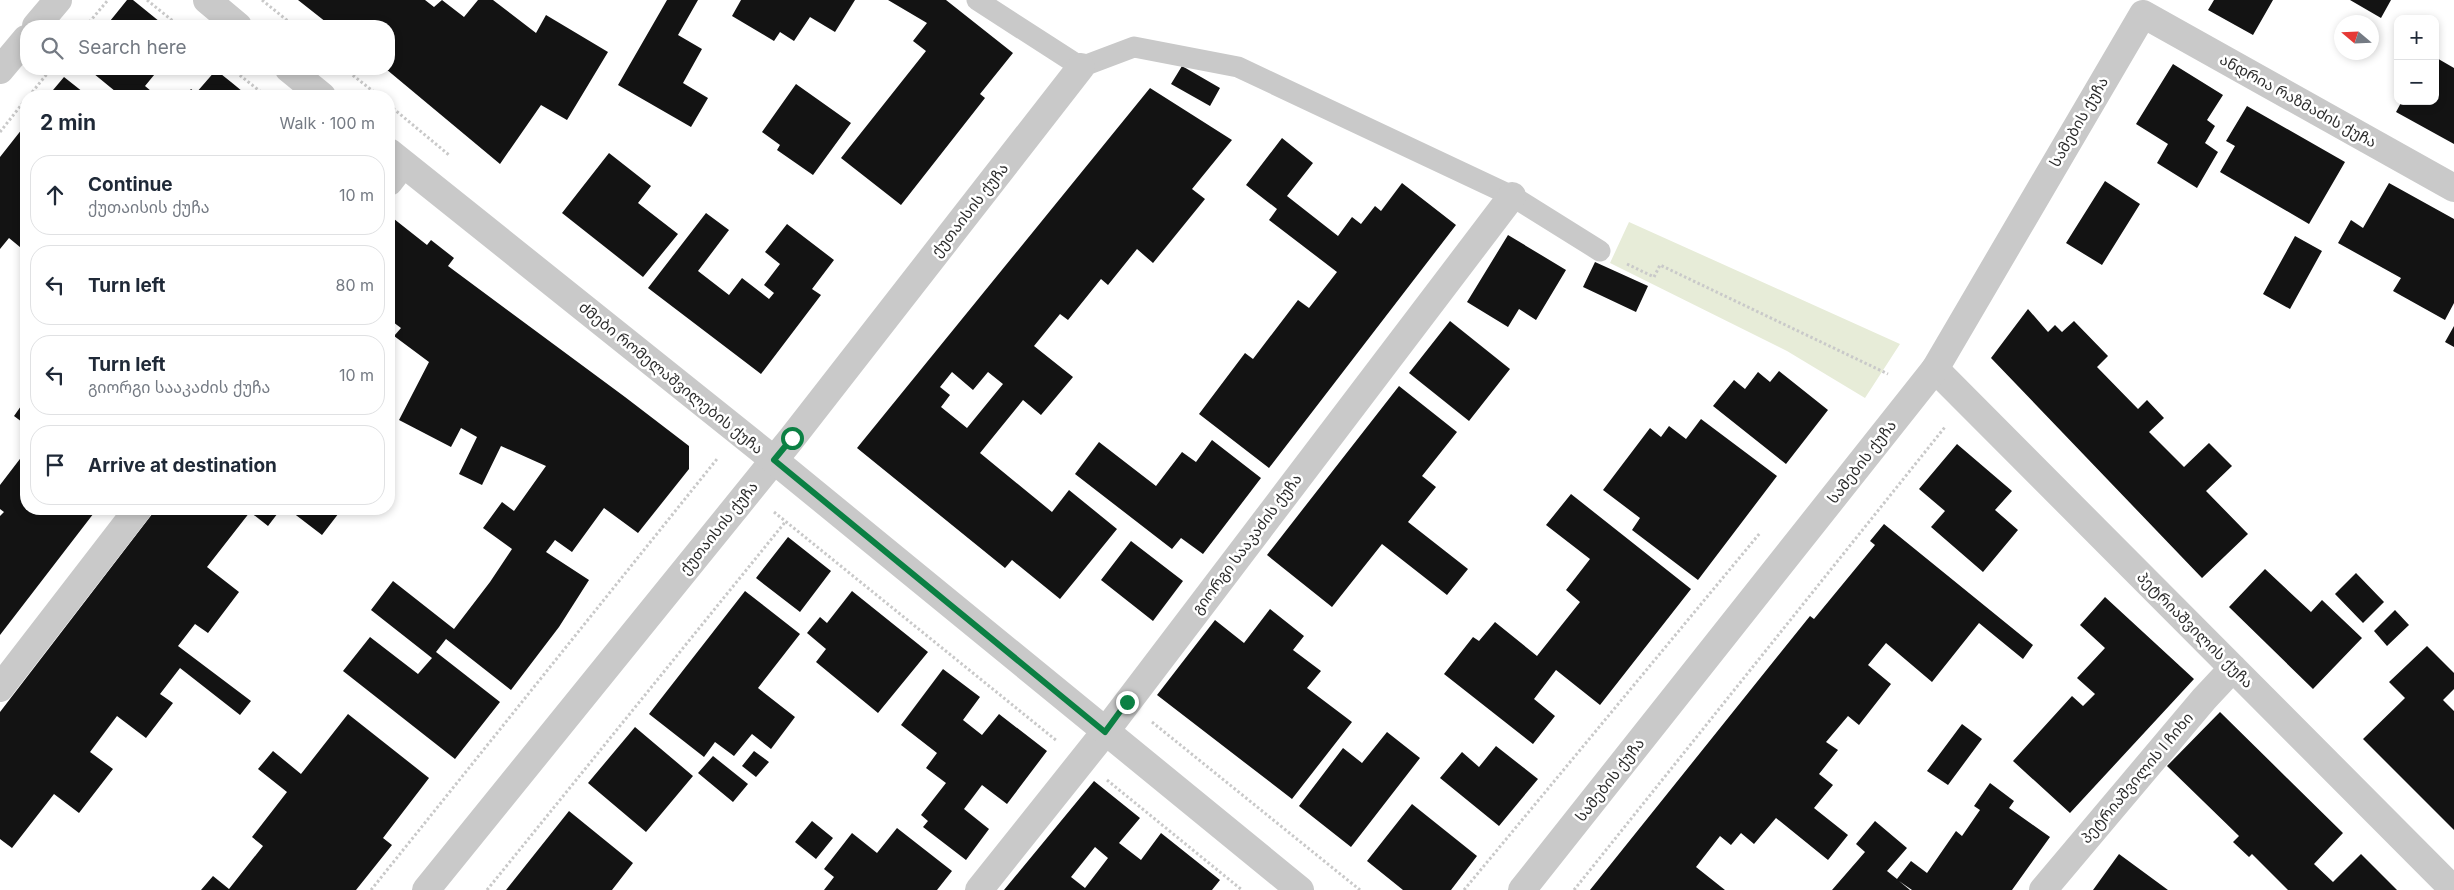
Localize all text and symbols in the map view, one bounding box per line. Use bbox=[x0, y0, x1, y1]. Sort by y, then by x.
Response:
north arrow bbox=[2334, 15, 2379, 60]
map controls bbox=[2394, 15, 2439, 105]
button: + bbox=[2394, 15, 2439, 60]
search box bbox=[20, 20, 395, 75]
icon: search bbox=[38, 34, 66, 62]
text: Search here bbox=[78, 36, 187, 59]
street label: ანდრია რაზმაძის ქუჩა bbox=[2217, 50, 2380, 152]
button: − bbox=[2394, 60, 2439, 105]
street label: სამების ქუჩა bbox=[2045, 73, 2112, 170]
text: 2 min bbox=[40, 110, 96, 135]
text: Walk · 100 m bbox=[280, 113, 375, 133]
street label: ქუთაისის ქუჩა bbox=[927, 159, 1012, 260]
text: Continue bbox=[88, 173, 173, 196]
icon: ahead bbox=[41, 181, 69, 209]
text: 10 m bbox=[339, 185, 374, 205]
text: ქუთაისის ქუჩა bbox=[88, 197, 210, 217]
icon: left bbox=[41, 271, 69, 299]
text: Turn left bbox=[88, 274, 166, 297]
text: 80 m bbox=[335, 275, 374, 295]
street label: ძმები რომელაშვილების ქუჩა bbox=[575, 297, 767, 458]
text: Turn left bbox=[88, 353, 166, 376]
icon: left bbox=[41, 361, 69, 389]
text: 10 m bbox=[339, 365, 374, 385]
text: გიორგი სააკაძის ქუჩა bbox=[88, 377, 270, 397]
street label: სამების ქუჩა bbox=[1823, 416, 1900, 507]
route start bbox=[781, 427, 804, 450]
icon: arrive bbox=[41, 451, 69, 479]
text: Arrive at destination bbox=[88, 454, 277, 477]
street label: გიორგი სააკაძის ქუჩა bbox=[1188, 470, 1306, 618]
street label: ქუთაისის ქუჩა bbox=[675, 477, 762, 578]
street label: პეტრიაშვილის ქუჩა bbox=[2133, 567, 2258, 692]
route end bbox=[1116, 691, 1139, 714]
street label: პეტრიაშვილის I ჩიხი bbox=[2076, 708, 2197, 847]
street label: სამების ქუჩა bbox=[1571, 734, 1648, 825]

